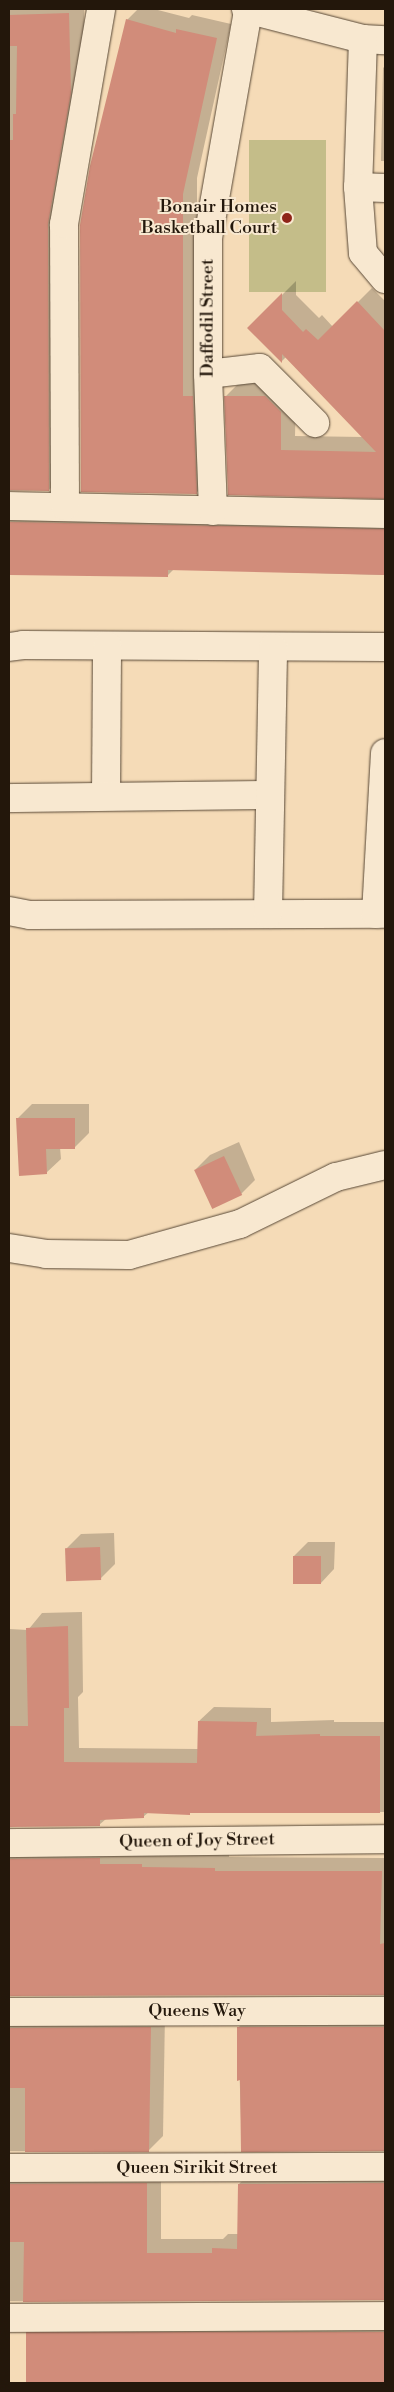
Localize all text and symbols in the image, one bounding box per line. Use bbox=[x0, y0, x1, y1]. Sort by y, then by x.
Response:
place label: Bonair Homes Basketball Court bbox=[141, 197, 277, 240]
marker: Bonair Homes Basketball Court bbox=[281, 212, 293, 224]
street label: Daffodil Street bbox=[197, 259, 219, 377]
street label: Queen of Joy Street bbox=[119, 1829, 275, 1853]
street label: Queens Way bbox=[148, 2000, 246, 2022]
street label: Queen Sirikit Street bbox=[116, 2157, 278, 2179]

